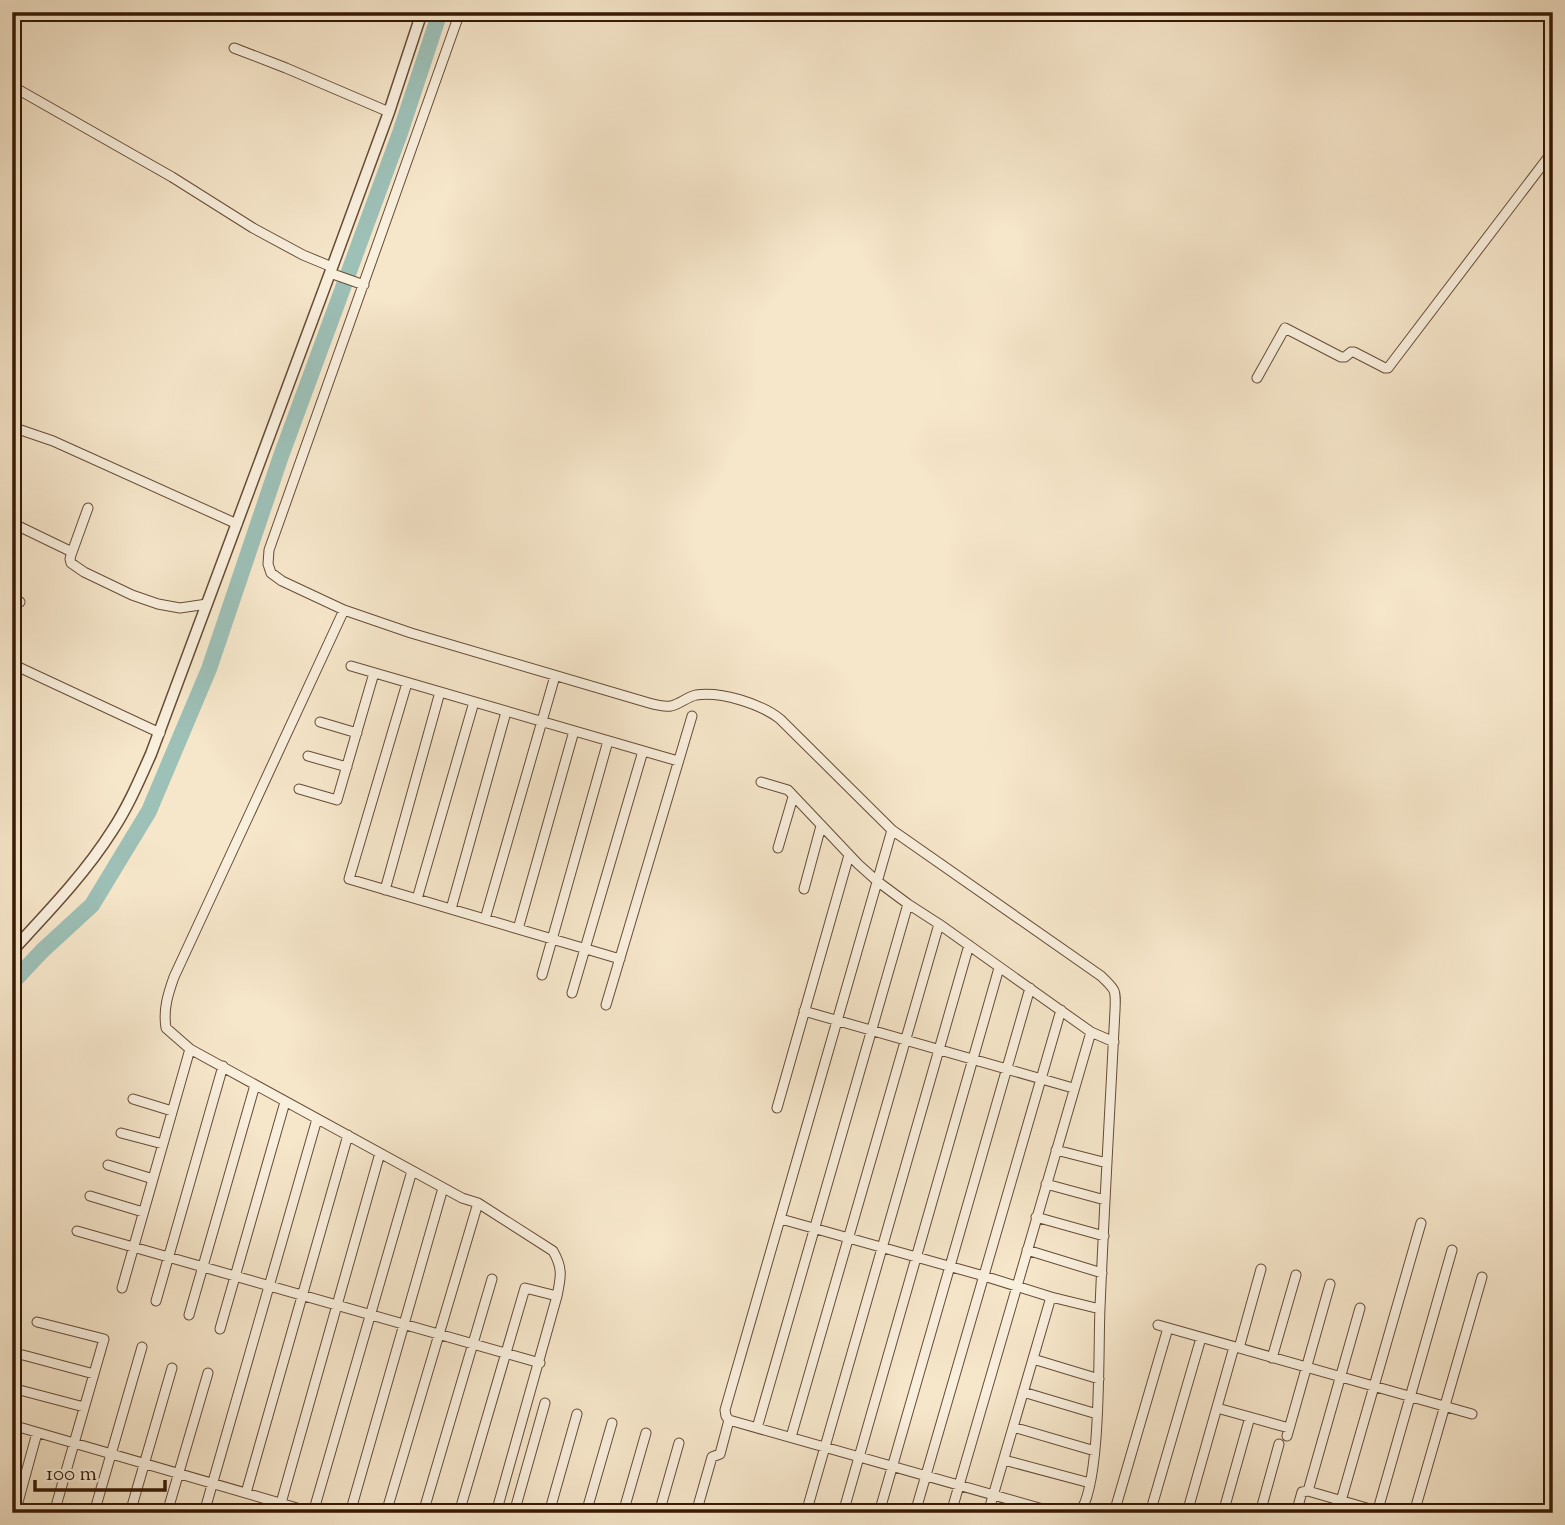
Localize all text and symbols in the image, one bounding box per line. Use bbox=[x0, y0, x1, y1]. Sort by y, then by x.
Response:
scale bar bbox=[35, 1448, 164, 1492]
text: 100 m bbox=[46, 1460, 97, 1490]

